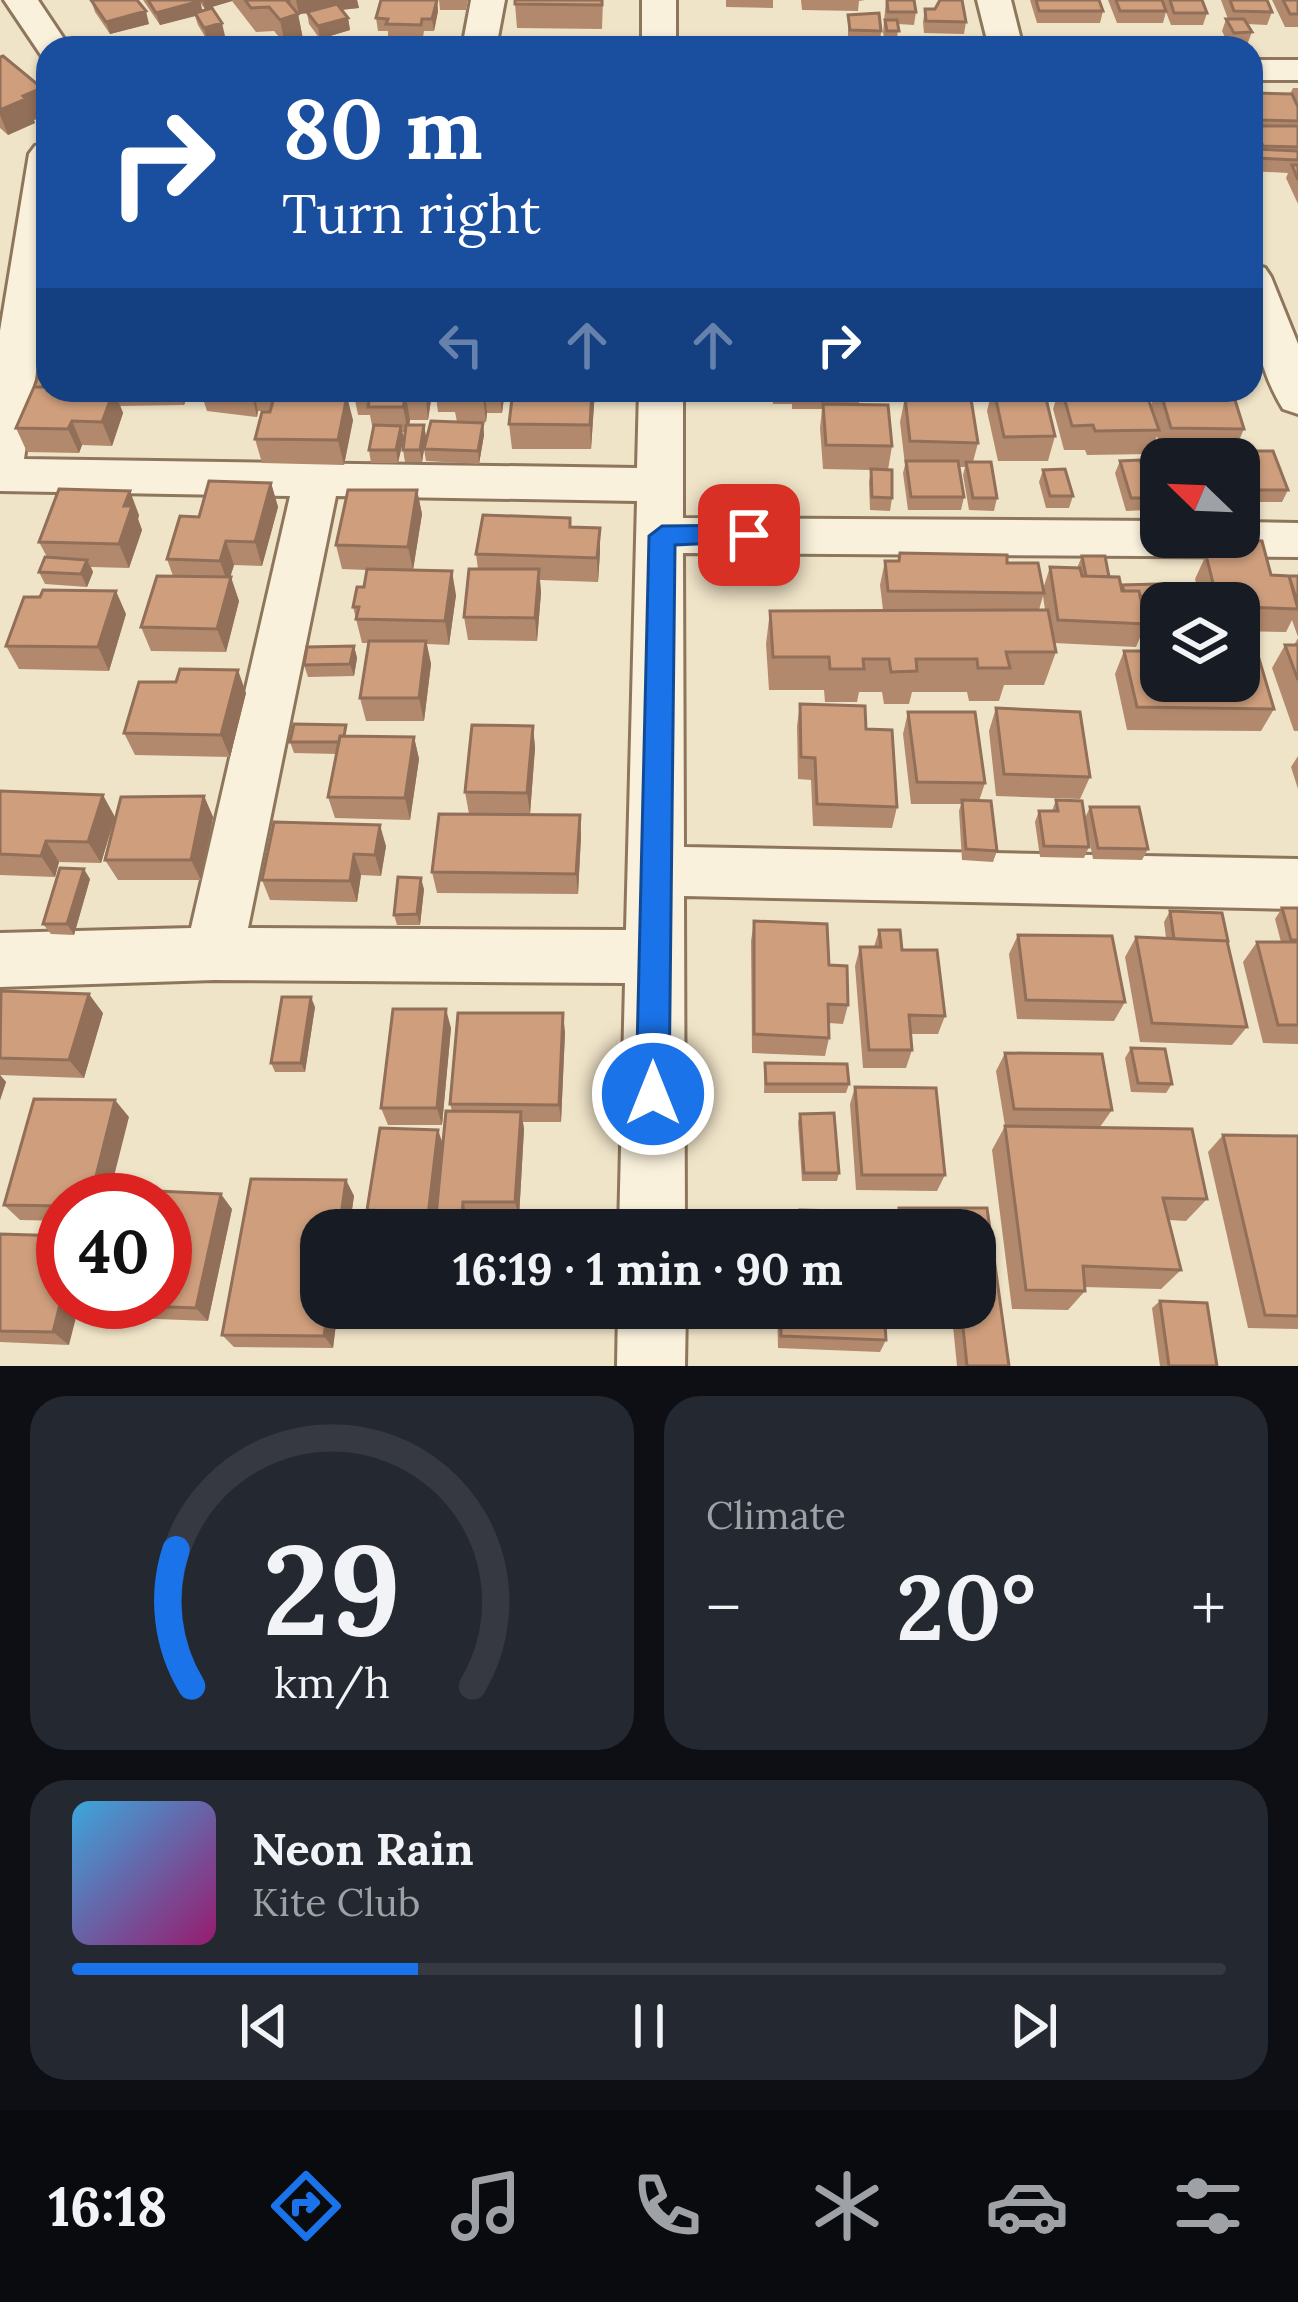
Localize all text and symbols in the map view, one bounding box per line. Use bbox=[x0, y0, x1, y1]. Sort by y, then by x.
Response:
text: 80 m bbox=[282, 74, 483, 182]
icon: right bbox=[84, 84, 240, 240]
text: Turn right bbox=[282, 179, 541, 248]
icon: left bbox=[428, 312, 494, 378]
icon: ahead bbox=[554, 312, 620, 378]
icon: ahead bbox=[680, 312, 746, 378]
icon: right bbox=[806, 312, 872, 378]
north arrow bbox=[1140, 438, 1260, 558]
map controls bbox=[1140, 438, 1260, 702]
pin bbox=[698, 484, 800, 586]
icon: arrive bbox=[716, 502, 782, 568]
button: layers bbox=[1140, 582, 1260, 702]
position arrow bbox=[590, 1031, 716, 1157]
speed limit sign: 40 bbox=[36, 1173, 192, 1329]
text: 16:19 · 1 min · 90 m bbox=[453, 1240, 843, 1297]
text: Climate bbox=[706, 1490, 846, 1540]
text: 29 bbox=[263, 1509, 401, 1669]
text: 20° bbox=[896, 1549, 1036, 1665]
text: − bbox=[706, 1565, 741, 1649]
text: + bbox=[1191, 1565, 1226, 1649]
text: km/h bbox=[274, 1655, 390, 1710]
text: Neon Rain bbox=[252, 1820, 474, 1877]
text: Kite Club bbox=[252, 1877, 421, 1927]
icon: previous bbox=[231, 1993, 297, 2059]
icon: pause bbox=[616, 1993, 682, 2059]
icon: next bbox=[1001, 1993, 1067, 2059]
icon: directions bbox=[264, 2164, 348, 2248]
icon: music bbox=[444, 2164, 528, 2248]
icon: phone bbox=[625, 2164, 709, 2248]
icon: climate bbox=[805, 2164, 889, 2248]
icon: car bbox=[985, 2164, 1069, 2248]
icon: filters bbox=[1166, 2164, 1250, 2248]
text: 16:18 bbox=[48, 2172, 167, 2241]

